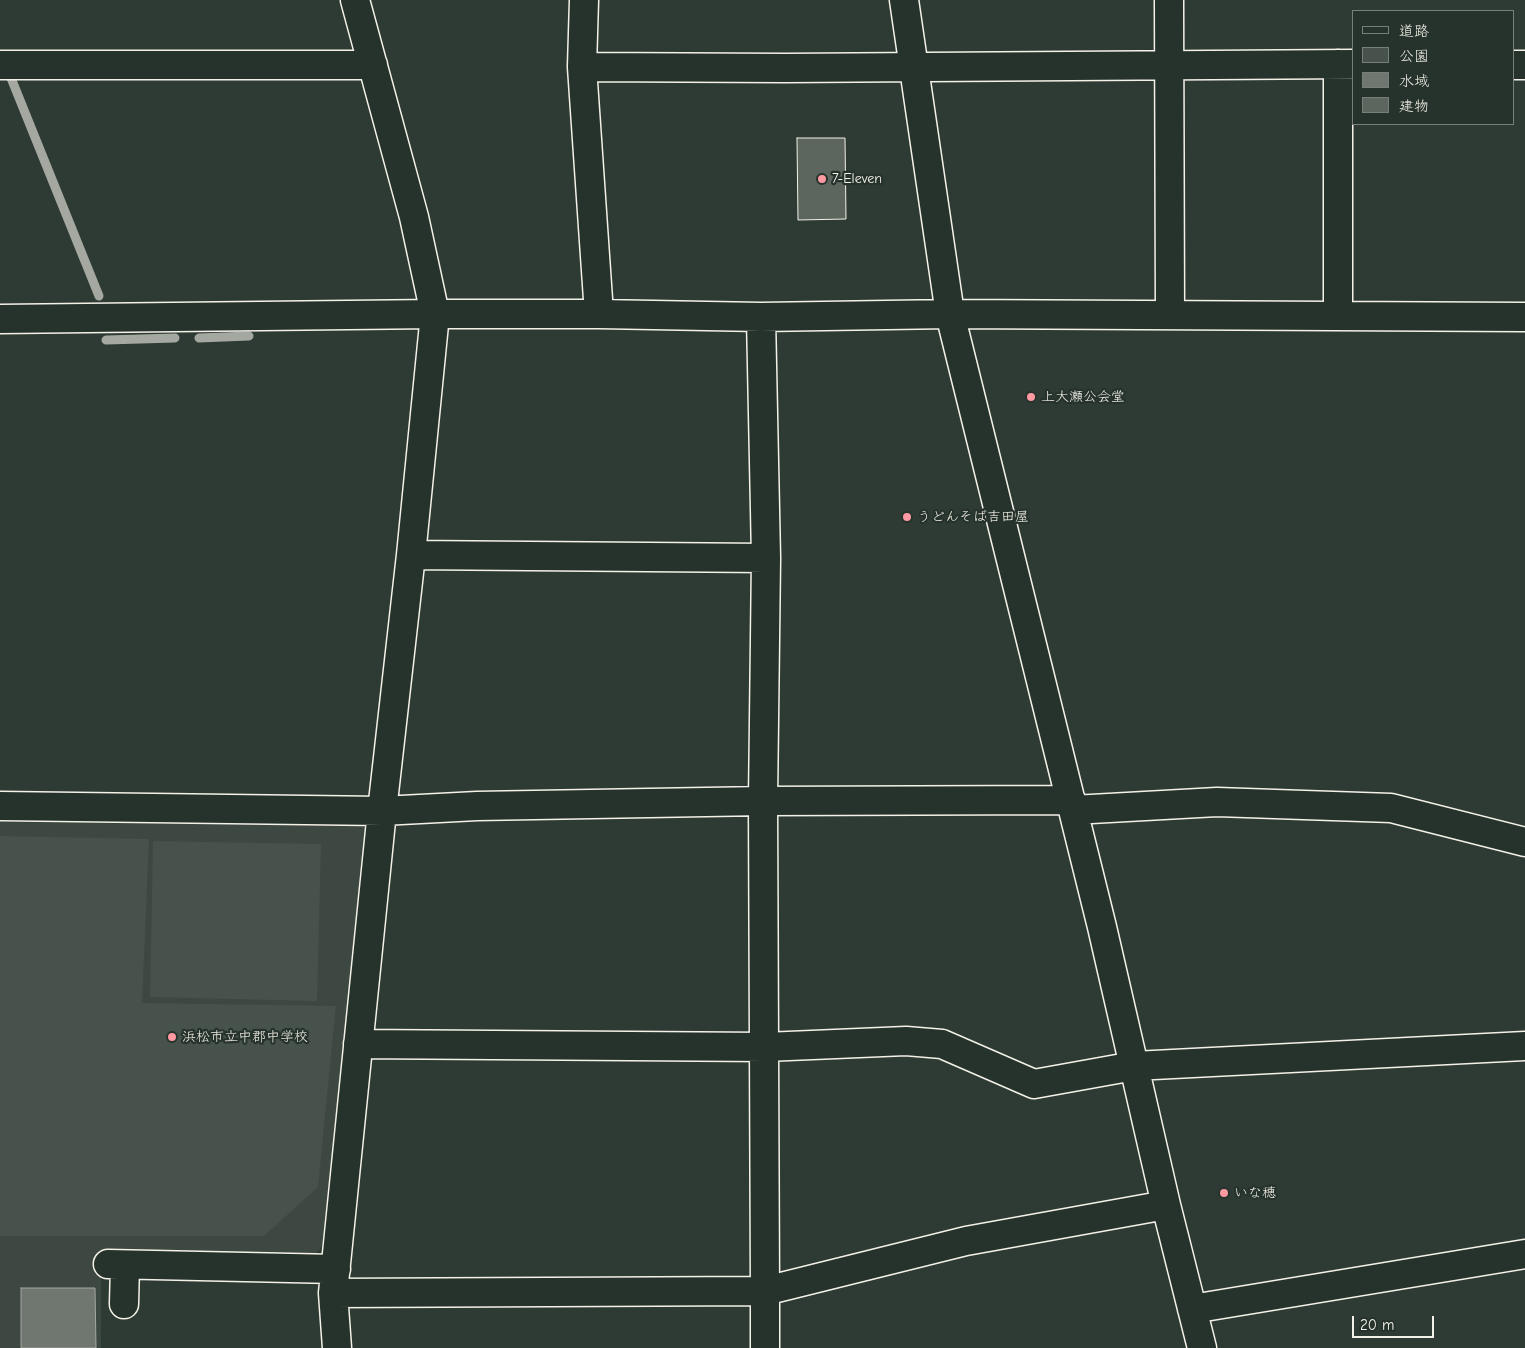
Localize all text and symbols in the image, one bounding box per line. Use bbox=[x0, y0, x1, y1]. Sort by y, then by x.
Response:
legend bbox=[1352, 10, 1515, 125]
text: 道路 bbox=[1399, 22, 1429, 40]
text: 公園 bbox=[1399, 47, 1429, 65]
text: 水域 bbox=[1399, 72, 1429, 90]
text: 建物 bbox=[1399, 97, 1429, 115]
place label: 7-Eleven bbox=[832, 171, 882, 187]
marker: 7-Eleven bbox=[816, 173, 828, 185]
place label: 上大瀬公会堂 bbox=[1041, 389, 1125, 405]
marker: 上大瀬公会堂 bbox=[1025, 391, 1037, 403]
place label: うどんそば吉田屋 bbox=[917, 509, 1029, 525]
marker: うどんそば吉田屋 bbox=[901, 511, 913, 523]
place label: 浜松市立中郡中学校 bbox=[182, 1029, 308, 1045]
marker: 浜松市立中郡中学校 bbox=[166, 1031, 178, 1043]
place label: いな穂 bbox=[1234, 1185, 1276, 1201]
marker: いな穂 bbox=[1218, 1187, 1230, 1199]
scale bar bbox=[1355, 1306, 1438, 1338]
text: 20 m bbox=[1360, 1316, 1394, 1334]

